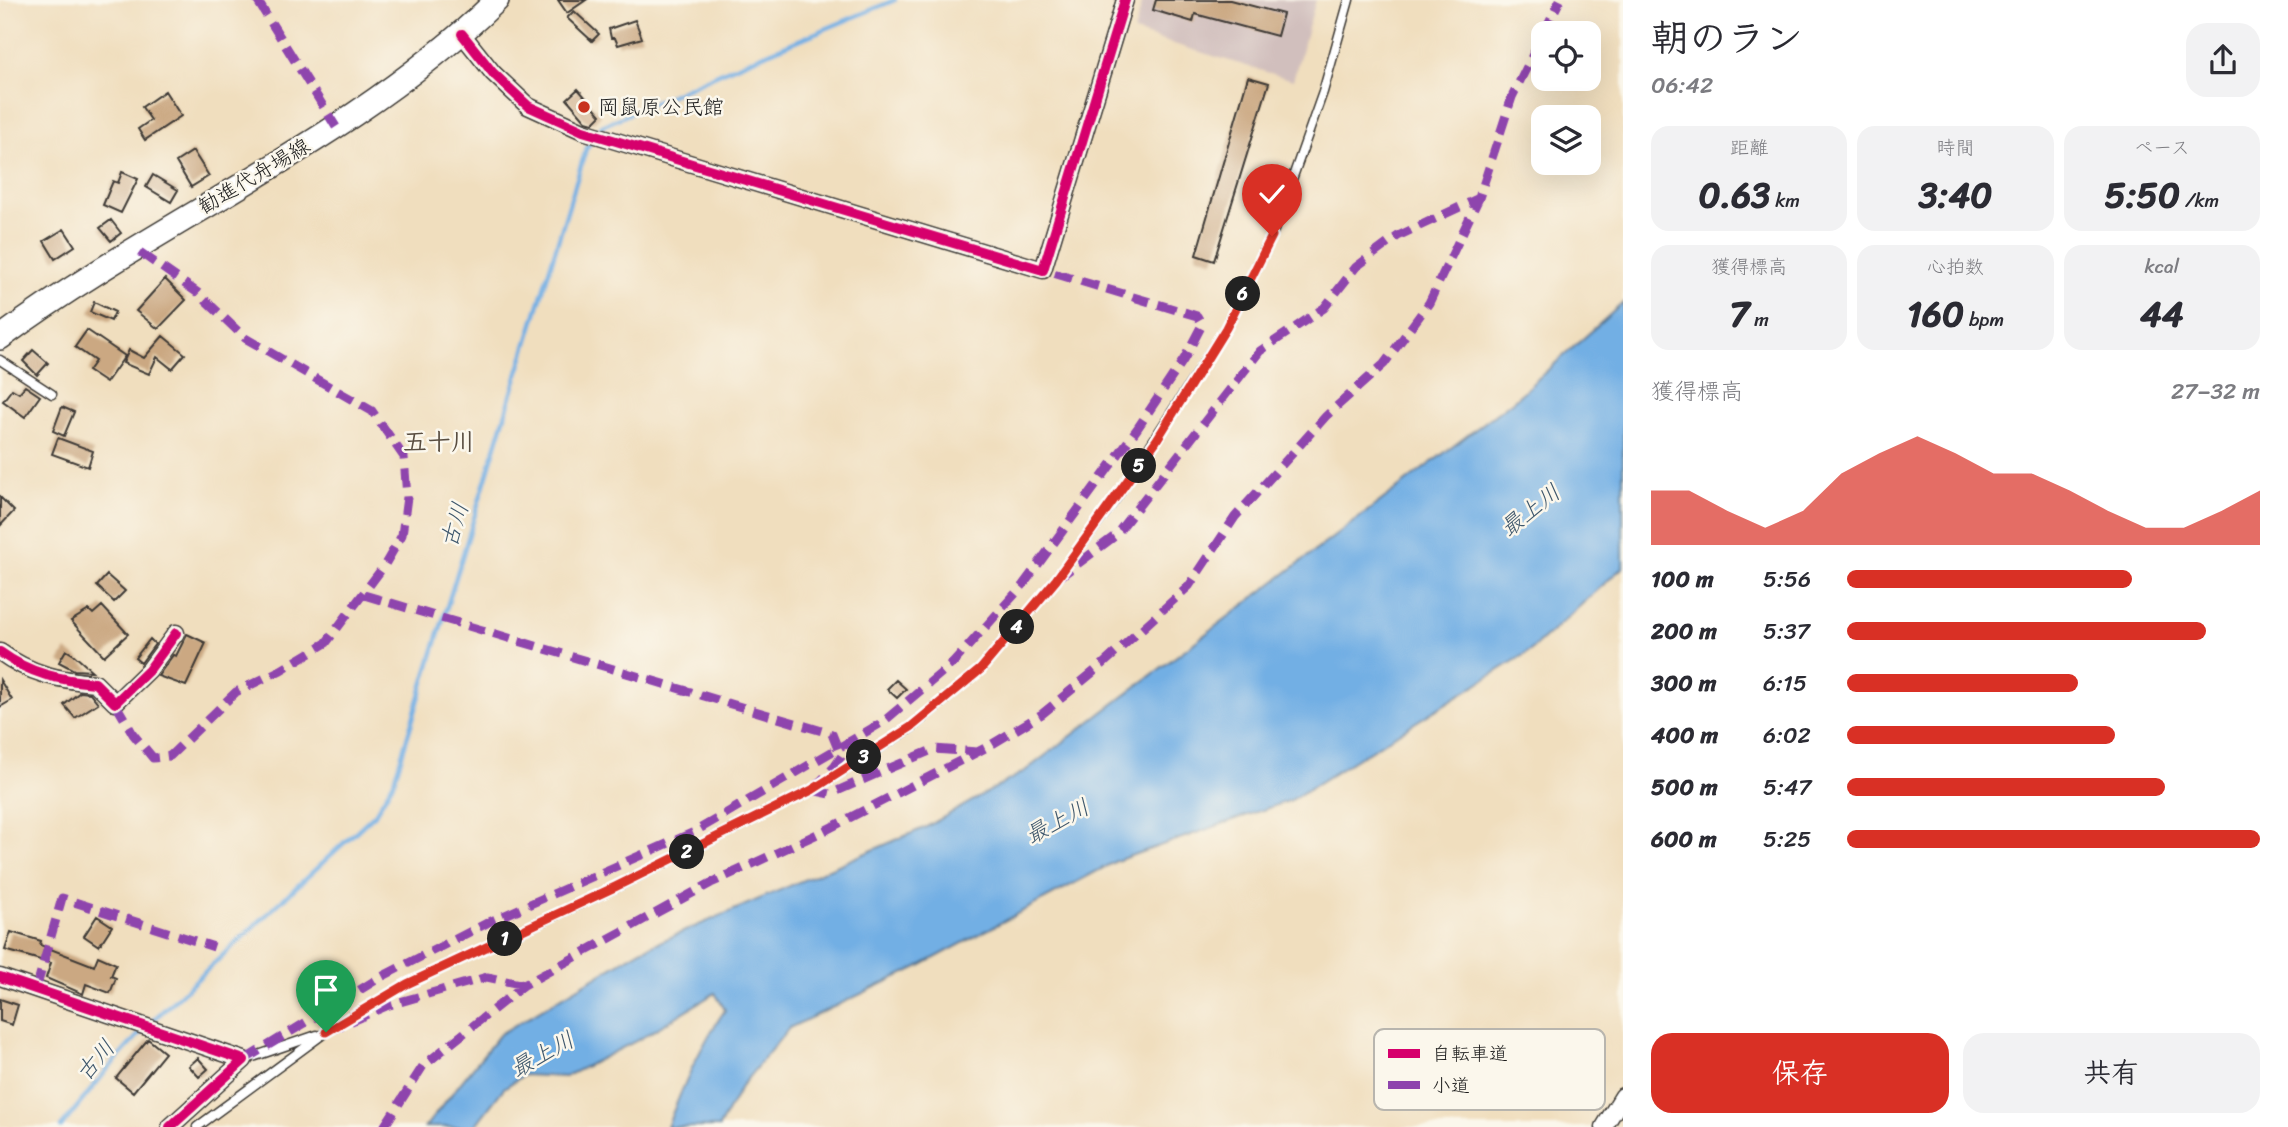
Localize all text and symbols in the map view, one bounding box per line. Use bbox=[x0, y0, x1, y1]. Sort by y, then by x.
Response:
text: 朝のラン bbox=[1651, 5, 1803, 72]
map controls bbox=[1531, 21, 1601, 175]
button: locate bbox=[1531, 21, 1601, 91]
button: share bbox=[2186, 23, 2260, 97]
text: 06:42 bbox=[1651, 65, 1713, 106]
place label: 岡鼠原公民館 bbox=[598, 88, 724, 126]
marker: 岡鼠原公民館 bbox=[576, 99, 592, 115]
button: layers bbox=[1531, 105, 1601, 175]
street label: 勧進代舟場線 bbox=[190, 127, 318, 225]
text: 距離 bbox=[1730, 131, 1768, 164]
text: 時間 bbox=[1936, 131, 1975, 164]
text: ペース bbox=[2134, 131, 2190, 164]
pin bbox=[1242, 164, 1302, 236]
text: 0.63 bbox=[1698, 164, 1770, 226]
text: 3:40 bbox=[1919, 164, 1992, 226]
text: 5:50 bbox=[2105, 164, 2180, 226]
icon: check bbox=[1253, 175, 1291, 213]
text: km bbox=[1770, 184, 1800, 217]
text: /km bbox=[2180, 184, 2219, 217]
text: 獲得標高 bbox=[1711, 250, 1787, 283]
text: 心拍数 bbox=[1927, 250, 1984, 283]
text: kcal bbox=[2145, 250, 2179, 283]
pin: 6 bbox=[1226, 276, 1260, 312]
text: 6 bbox=[1237, 277, 1248, 310]
text: 7 bbox=[1729, 283, 1749, 345]
text: 160 bbox=[1907, 283, 1964, 345]
text: 44 bbox=[2140, 283, 2184, 345]
text: m bbox=[1749, 303, 1769, 336]
text: bpm bbox=[1964, 303, 2004, 336]
text: 獲得標高 bbox=[1651, 371, 1743, 412]
text: 27–32 m bbox=[2171, 371, 2260, 412]
district label: 五十川 bbox=[403, 421, 475, 463]
pin: 5 bbox=[1122, 448, 1156, 484]
text: 5 bbox=[1133, 449, 1144, 482]
water label: 最上川 bbox=[1491, 473, 1570, 548]
water label: 古川 bbox=[428, 497, 481, 553]
text: 100 m bbox=[1651, 559, 1714, 600]
text: 5:56 bbox=[1763, 559, 1811, 600]
pin: 4 bbox=[1000, 610, 1034, 644]
text: 4 bbox=[1011, 610, 1022, 643]
text: 200 m bbox=[1651, 611, 1717, 652]
text: 5:37 bbox=[1763, 611, 1810, 652]
text: 300 m bbox=[1651, 663, 1716, 704]
text: 6:15 bbox=[1763, 663, 1807, 704]
text: 400 m bbox=[1651, 715, 1718, 756]
text: 6:02 bbox=[1763, 715, 1811, 756]
pin: 3 bbox=[846, 740, 882, 774]
text: 3 bbox=[858, 740, 869, 773]
text: 500 m bbox=[1651, 767, 1718, 808]
text: 5:47 bbox=[1763, 767, 1812, 808]
water label: 最上川 bbox=[1017, 787, 1097, 856]
text: 600 m bbox=[1651, 819, 1717, 860]
text: 5:25 bbox=[1763, 819, 1811, 860]
pin: 2 bbox=[670, 834, 704, 870]
text: 2 bbox=[681, 835, 692, 868]
pin: 1 bbox=[488, 922, 522, 956]
text: 1 bbox=[500, 922, 509, 955]
pin bbox=[296, 960, 356, 1032]
icon: arrive bbox=[307, 971, 345, 1009]
water label: 最上川 bbox=[502, 1020, 582, 1089]
legend bbox=[1374, 1029, 1605, 1110]
water label: 古川 bbox=[65, 1030, 126, 1091]
button: 保存 bbox=[1651, 1033, 1949, 1113]
button: 共有 bbox=[1963, 1033, 2260, 1113]
text: 自転車道 bbox=[1432, 1037, 1508, 1070]
text: 小道 bbox=[1432, 1069, 1470, 1102]

